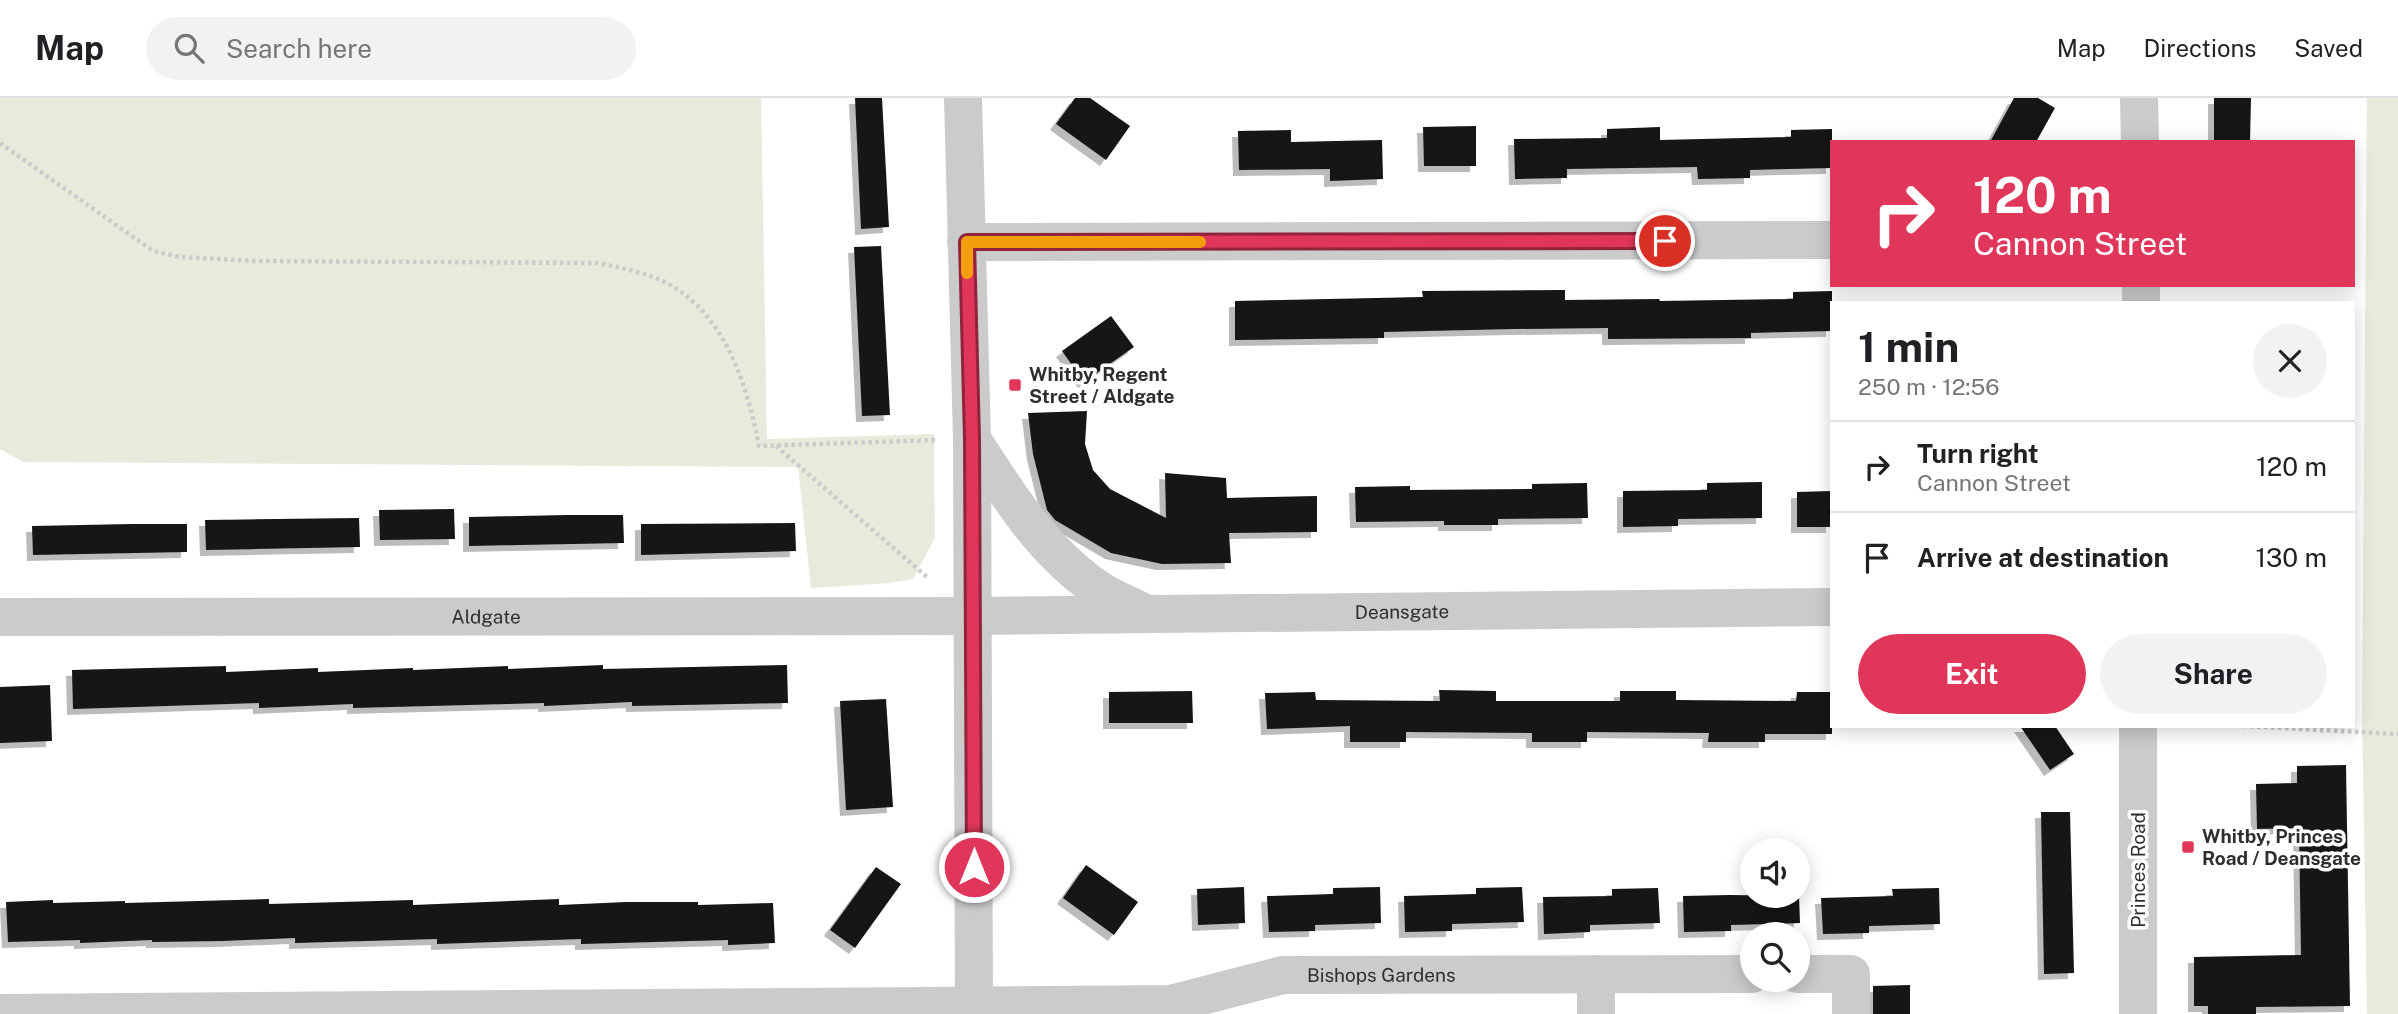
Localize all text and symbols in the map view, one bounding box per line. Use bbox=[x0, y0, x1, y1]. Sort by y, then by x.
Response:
search box bbox=[146, 17, 636, 80]
text: Map bbox=[35, 29, 104, 67]
icon: search bbox=[170, 29, 208, 67]
text: Search here bbox=[226, 33, 372, 64]
text: Map bbox=[2057, 34, 2106, 62]
text: Directions bbox=[2144, 34, 2256, 62]
text: Saved bbox=[2294, 34, 2363, 62]
text: 120 m bbox=[1973, 166, 2112, 224]
icon: right bbox=[1858, 168, 1949, 259]
pin bbox=[1635, 211, 1695, 271]
icon: arrive bbox=[1646, 222, 1684, 260]
text: Cannon Street bbox=[1973, 225, 2187, 262]
text: 1 min bbox=[1858, 322, 1959, 371]
button: close bbox=[2253, 324, 2327, 398]
place label: Whitby, Regent Street / Aldgate bbox=[1029, 363, 1175, 407]
text: 250 m · 12:56 bbox=[1858, 373, 2000, 400]
marker: Whitby, Regent Street / Aldgate bbox=[1007, 377, 1023, 393]
text: Turn right bbox=[1917, 438, 2039, 469]
icon: right bbox=[1858, 448, 1896, 486]
text: 120 m bbox=[2256, 451, 2327, 482]
text: Cannon Street bbox=[1917, 469, 2071, 496]
icon: arrive bbox=[1858, 539, 1896, 577]
text: Arrive at destination bbox=[1917, 542, 2169, 573]
text: 130 m bbox=[2255, 542, 2327, 573]
street label: Deansgate bbox=[1355, 600, 1449, 623]
street label: Aldgate bbox=[451, 605, 521, 628]
button: Exit bbox=[1858, 634, 2086, 714]
button: Share bbox=[2100, 634, 2327, 714]
street label: Princes Road bbox=[2127, 812, 2149, 928]
place label: Whitby, Princes Road / Deansgate bbox=[2202, 825, 2361, 869]
position arrow bbox=[937, 830, 1011, 904]
map controls bbox=[1740, 838, 1810, 992]
button: sound bbox=[1740, 838, 1810, 908]
marker: Whitby, Princes Road / Deansgate bbox=[2180, 839, 2196, 855]
button: search bbox=[1740, 922, 1810, 992]
street label: Bishops Gardens bbox=[1307, 964, 1456, 986]

